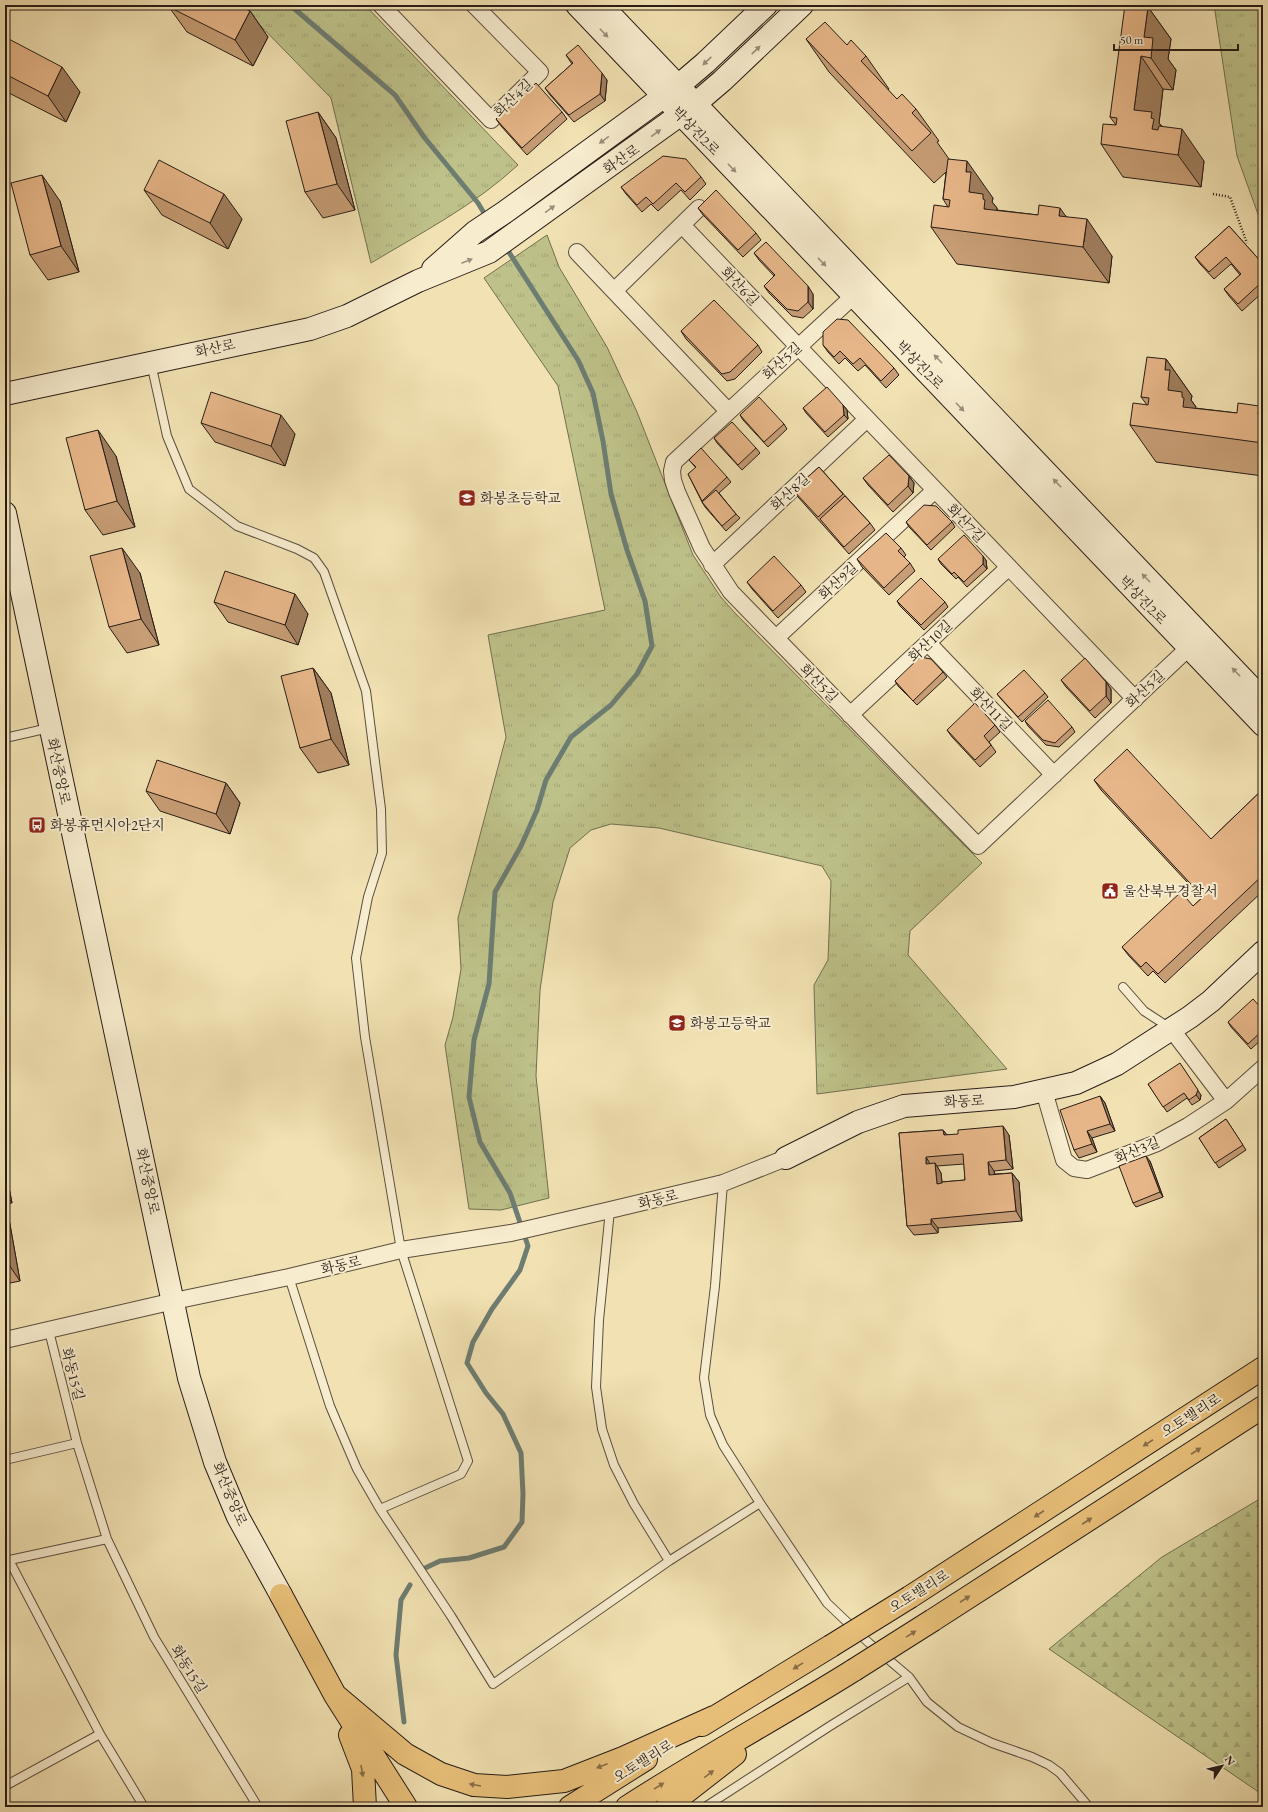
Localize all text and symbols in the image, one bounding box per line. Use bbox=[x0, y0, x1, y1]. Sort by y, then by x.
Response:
scale bar bbox=[1114, 26, 1238, 52]
one-way arrow bbox=[599, 28, 609, 38]
text: 50 m bbox=[1120, 32, 1144, 48]
one-way arrow bbox=[751, 46, 760, 55]
one-way arrow bbox=[703, 56, 712, 65]
street label: 화산4길 bbox=[490, 75, 536, 121]
street label: 박상진2로 bbox=[668, 103, 724, 159]
one-way arrow bbox=[651, 129, 662, 138]
one-way arrow bbox=[599, 136, 610, 144]
street label: 화산로 bbox=[599, 140, 643, 178]
one-way arrow bbox=[727, 163, 737, 173]
one-way arrow bbox=[545, 205, 556, 213]
one-way arrow bbox=[817, 257, 826, 267]
one-way arrow bbox=[461, 258, 473, 264]
street label: 화산6길 bbox=[717, 263, 763, 309]
street label: 화산로 bbox=[193, 335, 237, 361]
street label: 박상진2로 bbox=[892, 337, 948, 393]
street label: 화산5길 bbox=[759, 338, 805, 384]
one-way arrow bbox=[933, 354, 943, 364]
one-way arrow bbox=[955, 402, 965, 412]
street label: 화산8길 bbox=[767, 469, 813, 515]
one-way arrow bbox=[1053, 479, 1062, 488]
school or university icon: 화봉초등학교 bbox=[457, 488, 477, 508]
place label: 화봉초등학교 bbox=[480, 489, 562, 507]
street label: 화산7길 bbox=[943, 500, 989, 546]
street label: 화산9길 bbox=[815, 558, 861, 604]
street label: 박상진2로 bbox=[1115, 572, 1171, 628]
one-way arrow bbox=[1142, 573, 1151, 583]
street label: 화산10길 bbox=[904, 616, 956, 666]
street label: 화산5길 bbox=[796, 660, 842, 706]
street label: 화산5길 bbox=[1122, 666, 1168, 712]
one-way arrow bbox=[1231, 667, 1241, 677]
street label: 화산11길 bbox=[966, 683, 1016, 735]
street label: 화산중앙로 bbox=[43, 736, 75, 806]
bus stop icon: 화봉휴먼시아2단지 bbox=[27, 815, 47, 835]
place label: 화봉휴먼시아2단지 bbox=[50, 816, 165, 834]
public building icon: 울산북부경찰서 bbox=[1100, 881, 1120, 901]
place label: 울산북부경찰서 bbox=[1123, 882, 1218, 900]
school or university icon: 화봉고등학교 bbox=[667, 1013, 687, 1033]
place label: 화봉고등학교 bbox=[690, 1014, 772, 1032]
street label: 화동로 bbox=[943, 1091, 985, 1111]
street label: 화산3길 bbox=[1112, 1132, 1162, 1168]
street label: 화산중앙로 bbox=[132, 1146, 164, 1216]
street label: 화동로 bbox=[636, 1185, 680, 1213]
street label: 화동로 bbox=[319, 1252, 363, 1278]
street label: 화동15길 bbox=[58, 1346, 88, 1402]
street label: 오토밸리로 bbox=[1158, 1389, 1225, 1441]
one-way arrow bbox=[1143, 1439, 1153, 1447]
one-way arrow bbox=[1191, 1447, 1201, 1455]
street label: 화산중앙로 bbox=[209, 1459, 252, 1529]
one-way arrow bbox=[1034, 1510, 1044, 1518]
one-way arrow bbox=[1081, 1518, 1093, 1525]
street label: 오토밸리로 bbox=[886, 1565, 953, 1617]
one-way arrow bbox=[960, 1595, 971, 1603]
one-way arrow bbox=[905, 1630, 916, 1638]
street label: 화동15길 bbox=[167, 1641, 211, 1697]
one-way arrow bbox=[793, 1662, 803, 1670]
street label: 오토밸리로 bbox=[610, 1735, 677, 1787]
north arrow bbox=[1202, 1746, 1242, 1786]
text: N bbox=[1222, 1753, 1239, 1768]
one-way arrow bbox=[595, 1764, 607, 1770]
one-way arrow bbox=[360, 1765, 366, 1777]
one-way arrow bbox=[704, 1770, 714, 1778]
one-way arrow bbox=[469, 1781, 481, 1787]
one-way arrow bbox=[654, 1782, 665, 1790]

